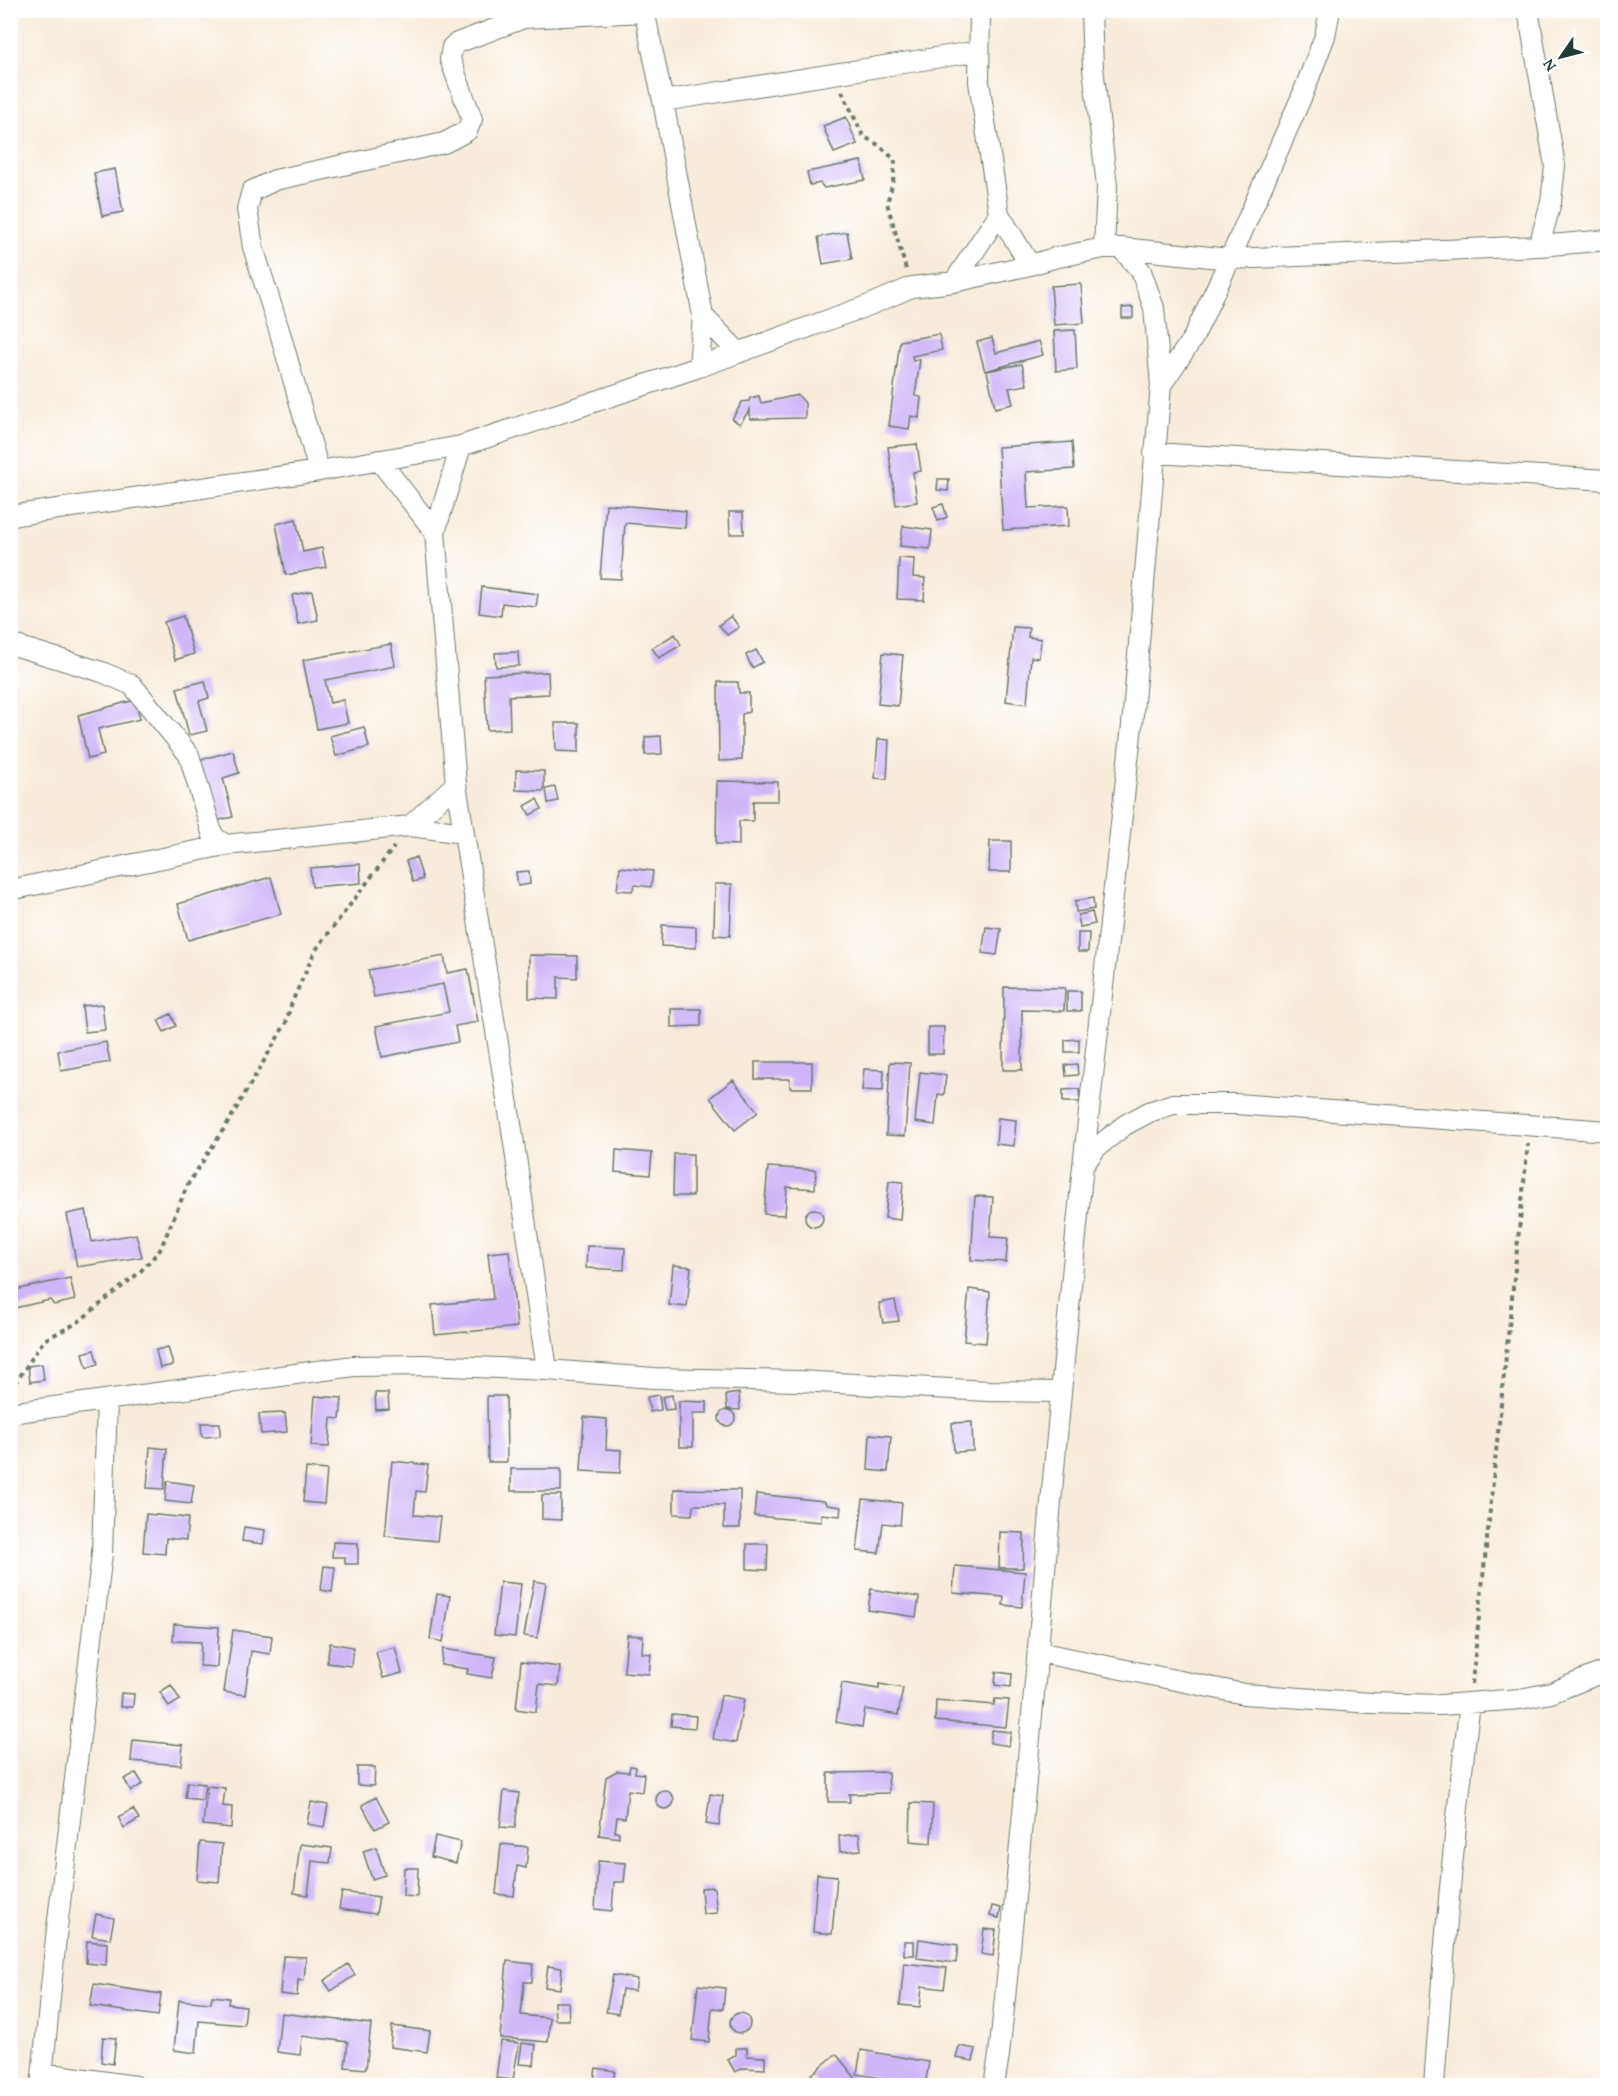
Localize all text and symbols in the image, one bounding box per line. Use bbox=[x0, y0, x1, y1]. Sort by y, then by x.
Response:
north arrow bbox=[1531, 27, 1591, 87]
text: N bbox=[1536, 54, 1562, 77]

